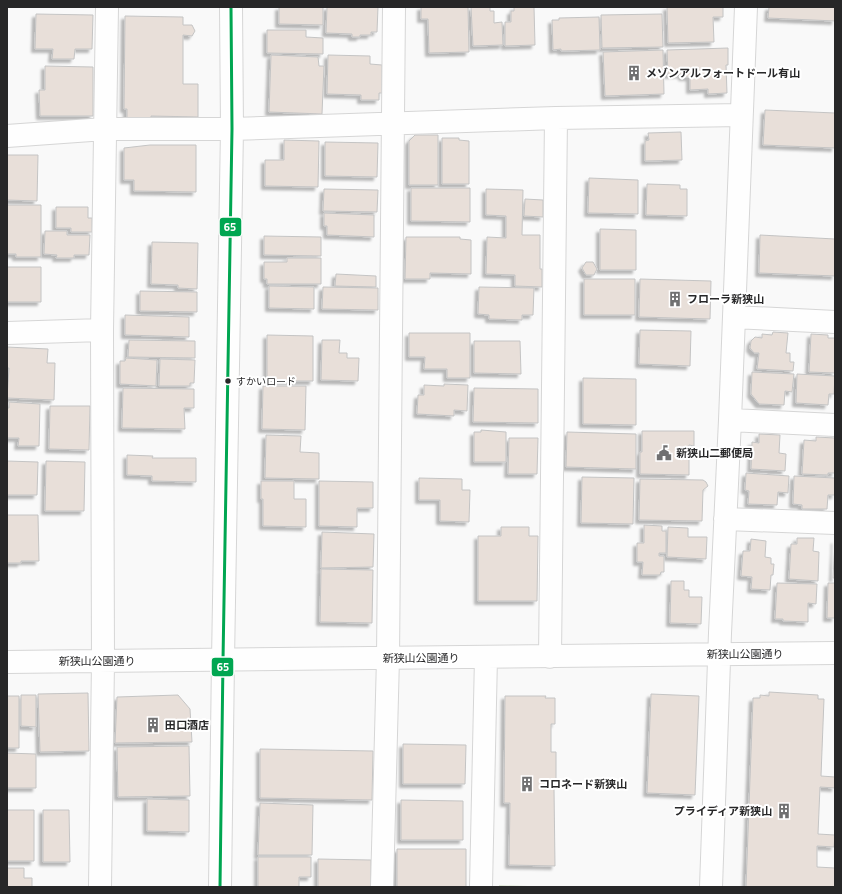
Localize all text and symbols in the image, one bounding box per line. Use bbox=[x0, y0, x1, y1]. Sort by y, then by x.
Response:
building icon: メゾンアルフォートドール有山 bbox=[625, 64, 643, 82]
place label: メゾンアルフォートドール有山 bbox=[646, 65, 800, 81]
line badge: 65 bbox=[219, 217, 242, 237]
text: 65 bbox=[224, 219, 236, 235]
building icon: フローラ新狭山 bbox=[666, 290, 684, 308]
place label: フローラ新狭山 bbox=[687, 291, 764, 307]
place label: すかいロード bbox=[236, 374, 296, 389]
marker: すかいロード bbox=[223, 376, 233, 386]
public building icon: 新狭山二郵便局 bbox=[655, 444, 673, 462]
place label: 新狭山二郵便局 bbox=[676, 445, 753, 461]
street label: 新狭山公園通り bbox=[707, 646, 784, 662]
street label: 新狭山公園通り bbox=[383, 650, 460, 666]
street label: 新狭山公園通り bbox=[59, 653, 136, 669]
line badge: 65 bbox=[211, 657, 234, 677]
text: 65 bbox=[217, 659, 229, 675]
building icon: 田口酒店 bbox=[144, 716, 162, 734]
place label: 田口酒店 bbox=[165, 717, 209, 733]
building icon: コロネード新狭山 bbox=[518, 775, 536, 793]
place label: コロネード新狭山 bbox=[539, 776, 627, 792]
building icon: プライディア新狭山 bbox=[775, 802, 793, 820]
place label: プライディア新狭山 bbox=[674, 803, 772, 819]

